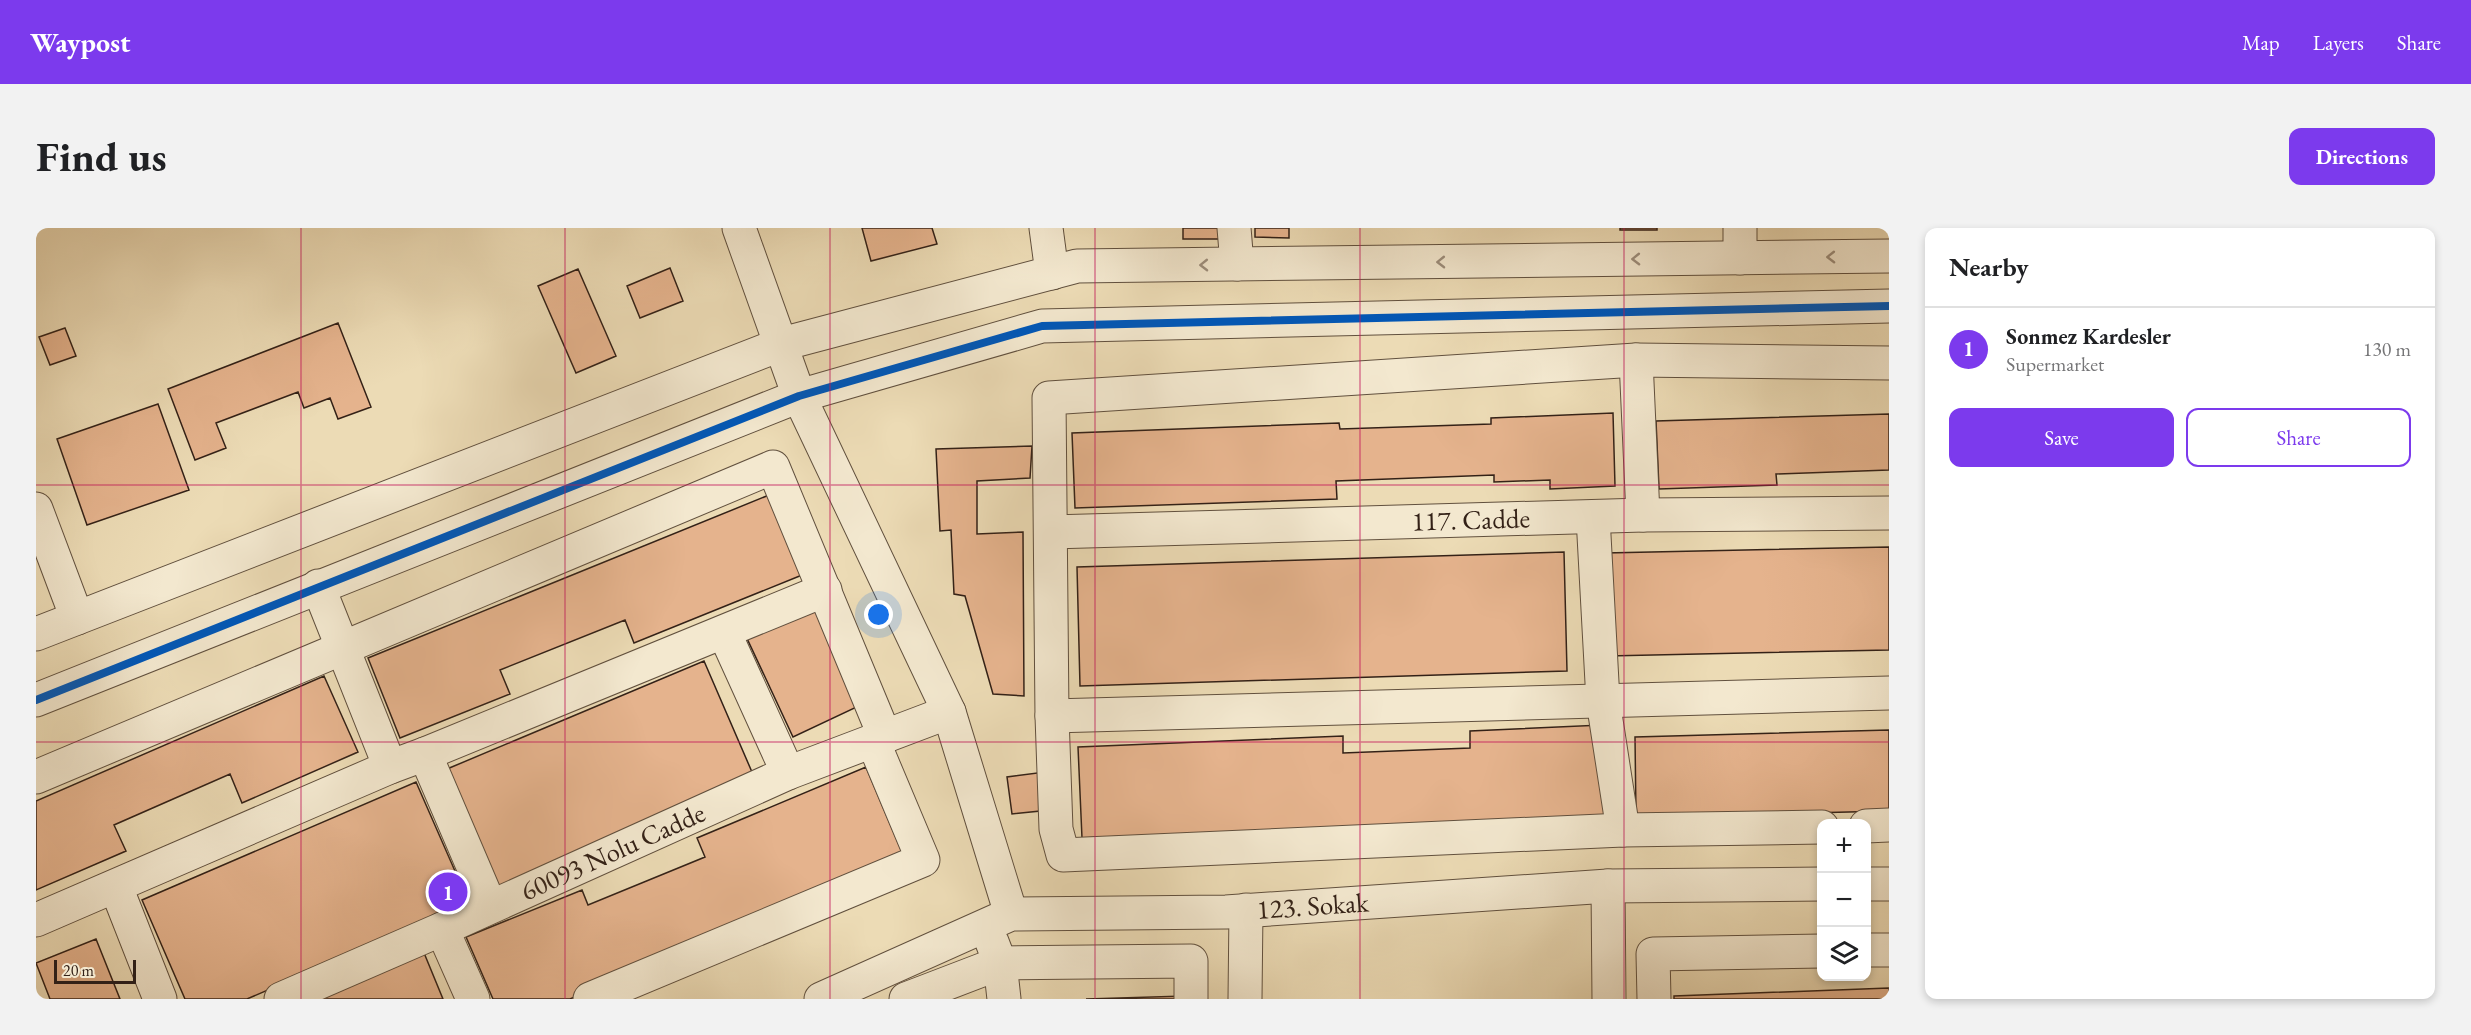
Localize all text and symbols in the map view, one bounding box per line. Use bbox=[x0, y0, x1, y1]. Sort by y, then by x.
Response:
text: Waypost bbox=[30, 24, 131, 60]
text: Map bbox=[2242, 29, 2280, 56]
text: Layers bbox=[2313, 29, 2364, 56]
text: Share bbox=[2397, 29, 2441, 56]
button: Directions bbox=[2289, 128, 2435, 185]
text: Find us bbox=[36, 129, 167, 184]
one-way arrow bbox=[1826, 250, 1835, 263]
text: Nearby bbox=[1949, 250, 2029, 284]
one-way arrow bbox=[1631, 253, 1640, 265]
one-way arrow bbox=[1436, 256, 1445, 268]
one-way arrow bbox=[1199, 259, 1208, 271]
text: Sonmez Kardesler bbox=[2006, 322, 2171, 351]
text: 1 bbox=[1963, 336, 1974, 362]
text: 130 m bbox=[2363, 336, 2411, 362]
text: Supermarket bbox=[2006, 351, 2104, 377]
button: Save bbox=[1949, 408, 2174, 467]
button: Share bbox=[2186, 408, 2411, 467]
street label: 117. Cadde bbox=[1411, 500, 1530, 539]
your location bbox=[864, 600, 893, 629]
street label: 60093 Nolu Cadde bbox=[515, 795, 710, 908]
map controls bbox=[1817, 819, 1871, 981]
button: + bbox=[1817, 819, 1871, 873]
pin: 1 bbox=[428, 870, 468, 914]
button: − bbox=[1817, 873, 1871, 927]
street label: 123. Sokak bbox=[1255, 884, 1370, 927]
button: layers bbox=[1817, 927, 1871, 981]
scale bar bbox=[54, 957, 136, 984]
text: 20 m bbox=[63, 960, 94, 981]

